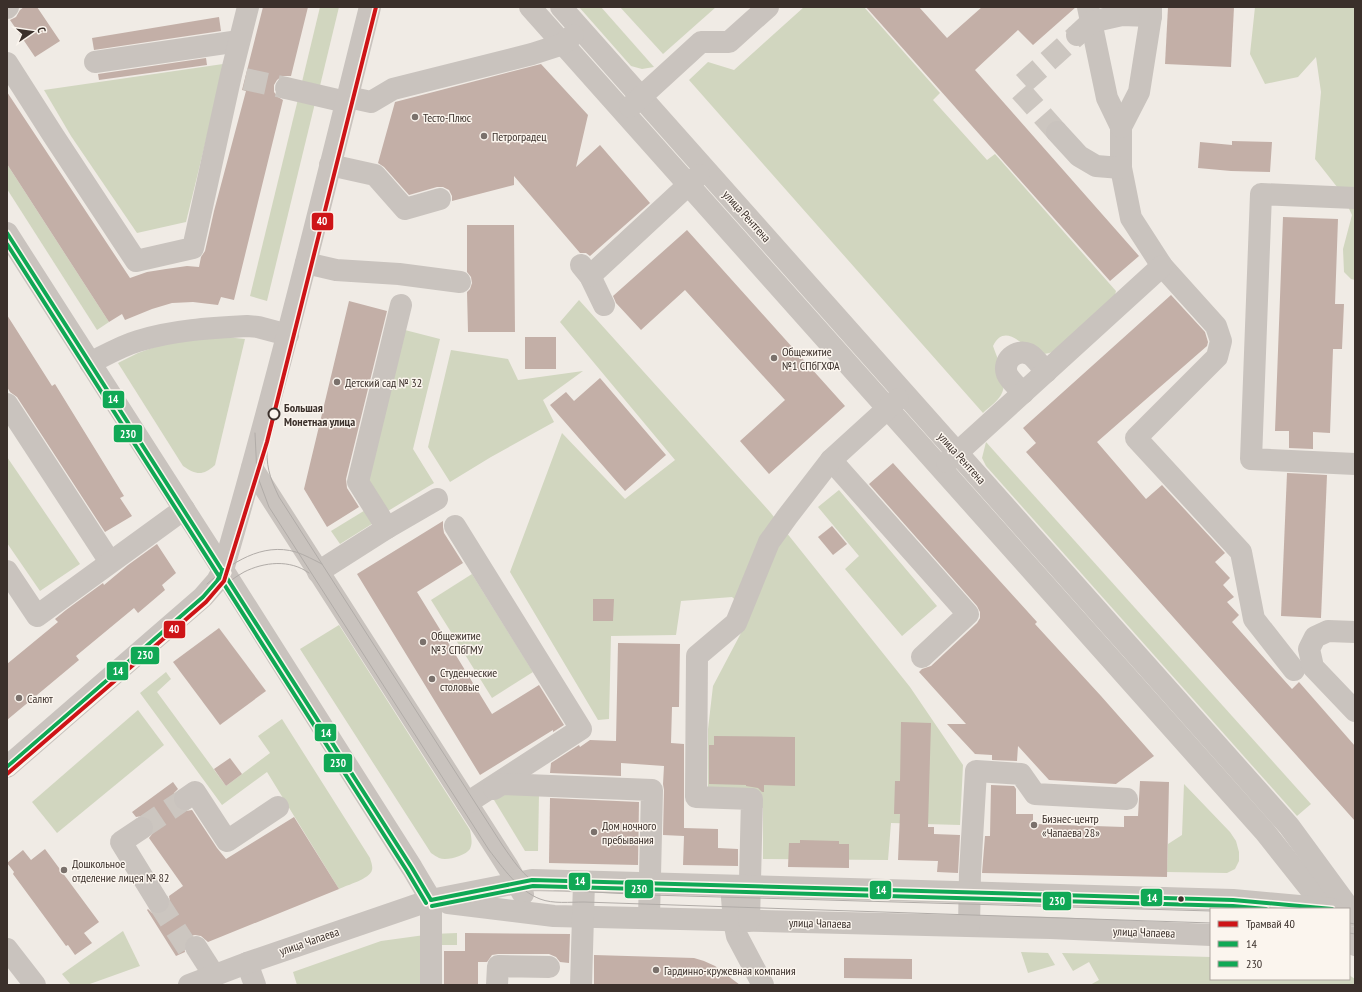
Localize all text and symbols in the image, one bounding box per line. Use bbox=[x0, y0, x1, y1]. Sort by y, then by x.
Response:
north arrow bbox=[12, 12, 52, 52]
text: С bbox=[34, 26, 49, 34]
place label: Тесто-Плюс bbox=[423, 110, 472, 125]
marker: Тесто-Плюс bbox=[410, 112, 420, 122]
place label: Петроградец bbox=[492, 129, 547, 144]
marker: Петроградец bbox=[479, 131, 489, 141]
street label: улица Рентгена bbox=[720, 187, 774, 245]
line badge: 40 bbox=[311, 212, 334, 231]
text: 40 bbox=[317, 214, 327, 228]
place label: Общежитие №1 СПбГХФА bbox=[782, 344, 840, 373]
marker: Общежитие №1 СПбГХФА bbox=[769, 353, 779, 363]
place label: Детский сад № 32 bbox=[345, 375, 422, 390]
marker: Детский сад № 32 bbox=[332, 377, 342, 387]
line badge: 14 bbox=[102, 390, 125, 409]
text: 14 bbox=[108, 392, 119, 406]
place label: Большая Монетная улица bbox=[284, 400, 355, 429]
marker: Большая Монетная улица bbox=[267, 407, 281, 421]
line badge: 230 bbox=[113, 424, 143, 443]
text: 230 bbox=[120, 427, 136, 441]
street label: улица Рентгена bbox=[935, 429, 989, 487]
line badge: 40 bbox=[163, 620, 186, 639]
text: 40 bbox=[169, 622, 179, 636]
place label: Общежитие №3 СПбГМУ bbox=[431, 628, 484, 657]
marker: Общежитие №3 СПбГМУ bbox=[418, 637, 428, 647]
line badge: 230 bbox=[130, 646, 160, 665]
text: 230 bbox=[137, 648, 153, 662]
line badge: 14 bbox=[106, 661, 129, 681]
text: 14 bbox=[113, 664, 124, 678]
place label: Студенческие столовые bbox=[440, 665, 497, 694]
marker: Студенческие столовые bbox=[427, 674, 437, 684]
place label: Салют bbox=[27, 691, 53, 706]
marker: Салют bbox=[14, 693, 24, 703]
line badge: 14 bbox=[314, 723, 337, 742]
text: 14 bbox=[321, 726, 332, 740]
line badge: 230 bbox=[323, 753, 353, 773]
text: 230 bbox=[330, 756, 346, 770]
place label: Бизнес-центр «Чапаева 28» bbox=[1042, 811, 1100, 840]
place label: Дом ночного пребывания bbox=[602, 818, 656, 847]
marker: Бизнес-центр «Чапаева 28» bbox=[1029, 820, 1039, 830]
marker: Дом ночного пребывания bbox=[589, 827, 599, 837]
place label: Дошкольное отделение лицея № 82 bbox=[72, 856, 169, 885]
marker: Дошкольное отделение лицея № 82 bbox=[59, 865, 69, 875]
line badge: 14 bbox=[568, 872, 591, 891]
text: 14 bbox=[575, 874, 586, 888]
line badge: 230 bbox=[624, 879, 654, 899]
line badge: 14 bbox=[869, 880, 892, 900]
text: 230 bbox=[631, 882, 647, 896]
text: 14 bbox=[876, 883, 887, 897]
line badge: 14 bbox=[1140, 888, 1163, 907]
line badge: 230 bbox=[1042, 891, 1072, 911]
text: 14 bbox=[1147, 891, 1158, 905]
text: 230 bbox=[1049, 894, 1065, 908]
unlabelled marker bbox=[1176, 894, 1186, 904]
legend bbox=[1210, 908, 1350, 980]
street label: улица Чапаева bbox=[789, 915, 851, 931]
text: Трамвай 40 bbox=[1246, 916, 1295, 931]
street label: улица Чапаева bbox=[1113, 923, 1176, 941]
street label: улица Чапаева bbox=[277, 924, 341, 958]
text: 14 bbox=[1246, 936, 1257, 951]
text: 230 bbox=[1246, 956, 1262, 971]
place label: Гардинно-кружевная компания bbox=[664, 963, 796, 978]
marker: Гардинно-кружевная компания bbox=[651, 965, 661, 975]

